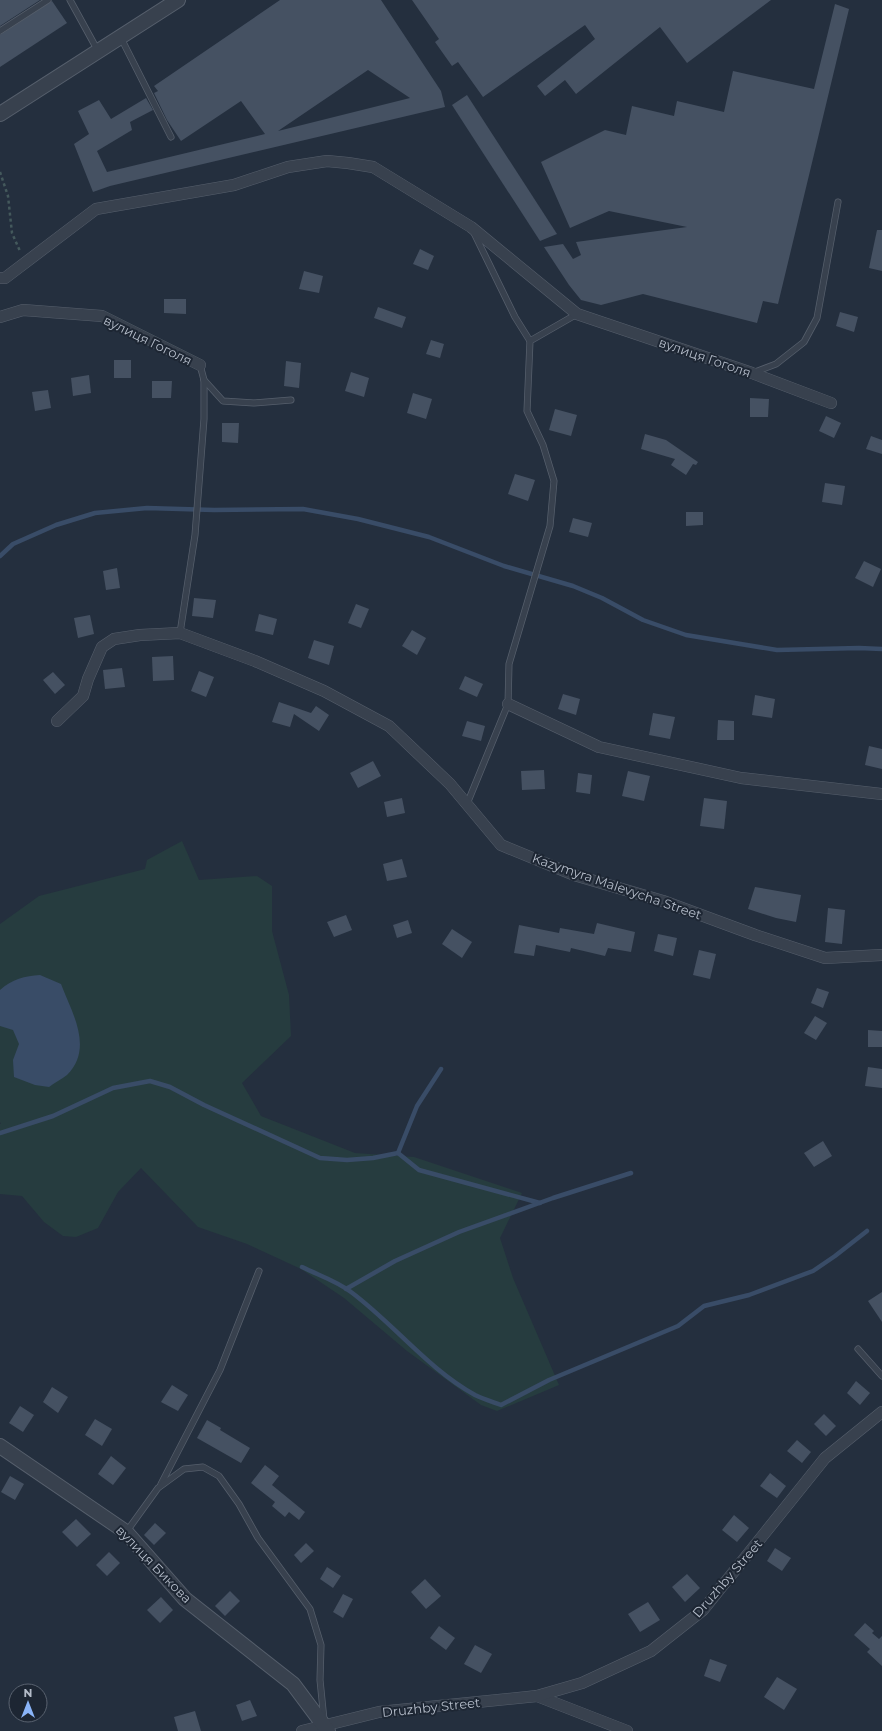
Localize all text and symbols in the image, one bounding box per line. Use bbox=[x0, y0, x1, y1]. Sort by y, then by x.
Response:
street label: вулиця Гоголя bbox=[101, 312, 195, 368]
street label: вулиця Гоголя bbox=[657, 334, 753, 380]
street label: Kazymyra Malevycha Street bbox=[530, 849, 704, 923]
street label: вулиця Бикова bbox=[113, 1522, 195, 1606]
street label: Druzhby Street bbox=[689, 1536, 765, 1620]
north arrow bbox=[8, 1683, 48, 1723]
text: N bbox=[24, 1686, 32, 1700]
street label: Druzhby Street bbox=[381, 1694, 481, 1720]

